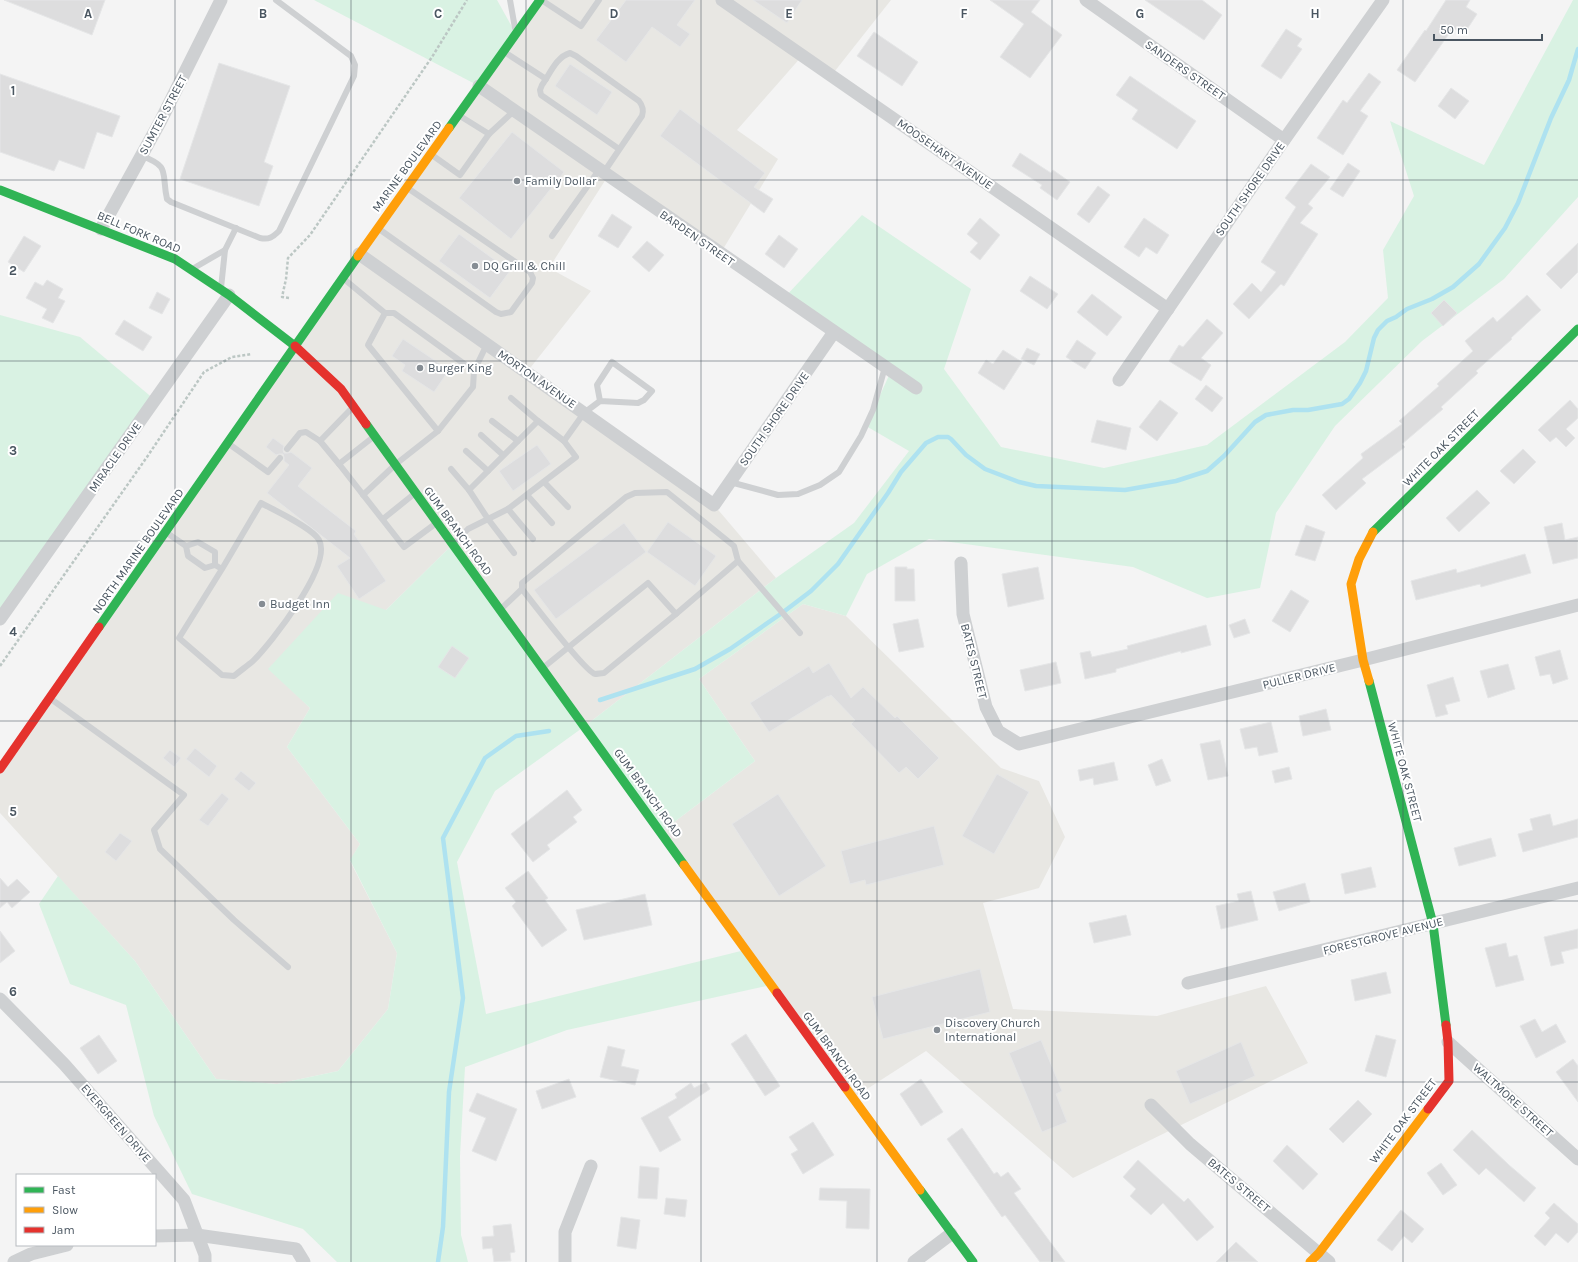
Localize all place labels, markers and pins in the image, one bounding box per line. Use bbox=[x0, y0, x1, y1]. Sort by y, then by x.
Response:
place label: Family Dollar bbox=[525, 174, 597, 188]
marker: Family Dollar bbox=[512, 176, 522, 186]
place label: DQ Grill & Chill bbox=[483, 259, 566, 273]
marker: DQ Grill & Chill bbox=[470, 261, 480, 271]
place label: Burger King bbox=[428, 361, 492, 375]
marker: Burger King bbox=[415, 363, 425, 373]
place label: Budget Inn bbox=[270, 597, 330, 611]
marker: Budget Inn bbox=[257, 599, 267, 609]
place label: Discovery Church International bbox=[945, 1016, 1040, 1044]
marker: Discovery Church International bbox=[932, 1025, 942, 1035]

